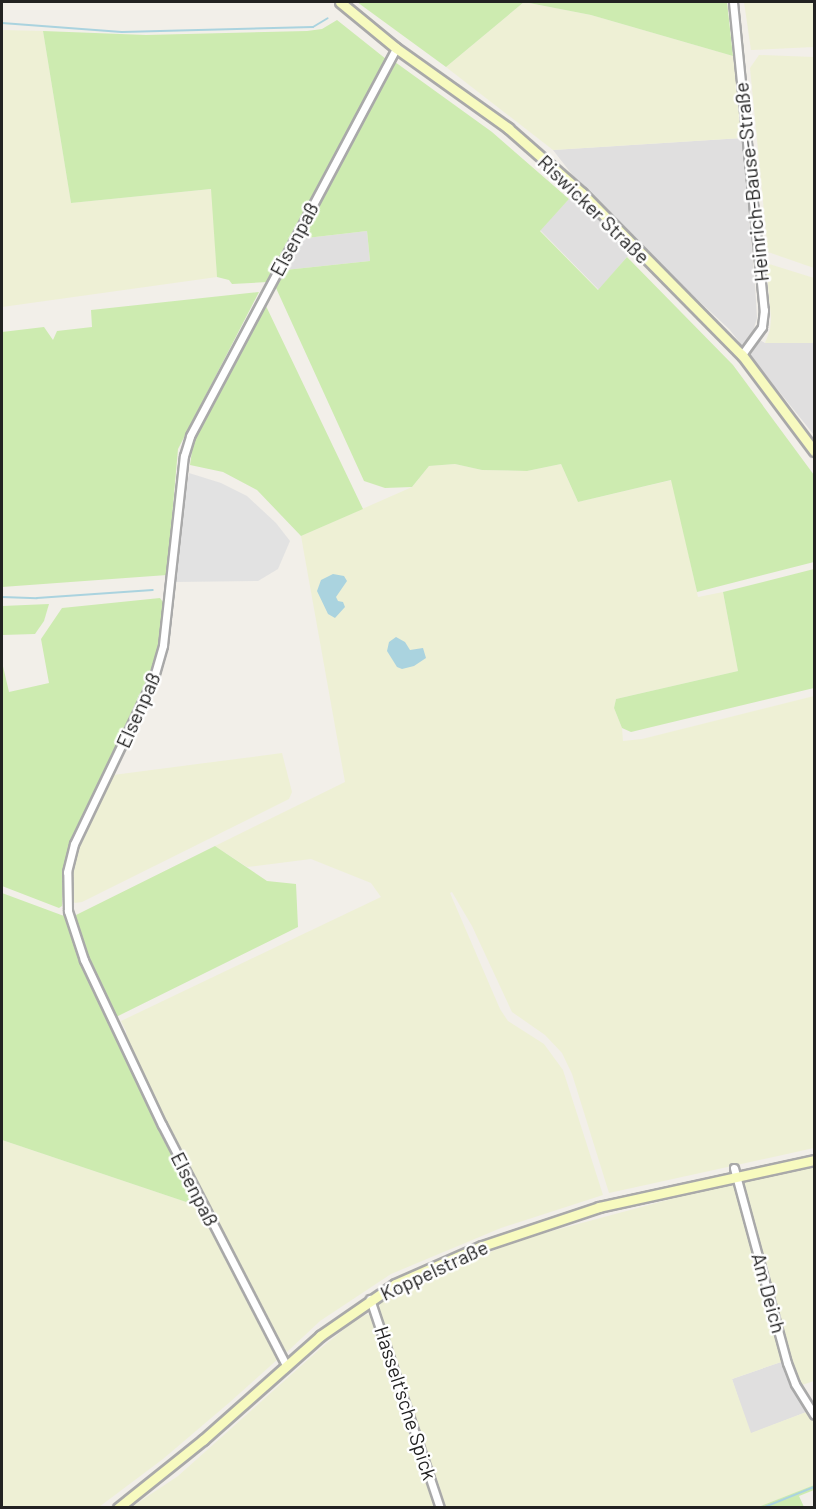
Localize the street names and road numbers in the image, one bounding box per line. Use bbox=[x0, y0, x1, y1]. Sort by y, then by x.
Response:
street label: Heinrich-Bause-Straße bbox=[729, 81, 773, 283]
street label: Riswicker Straße bbox=[533, 150, 655, 268]
street label: Elsenpaß bbox=[265, 198, 323, 280]
street label: Elsenpaß bbox=[111, 669, 165, 751]
street label: Elsenpaß bbox=[166, 1148, 224, 1230]
street label: Koppelstraße bbox=[376, 1235, 492, 1305]
street label: Am Deich bbox=[747, 1250, 791, 1336]
street label: Hasselt'sche Spick bbox=[370, 1323, 442, 1483]

